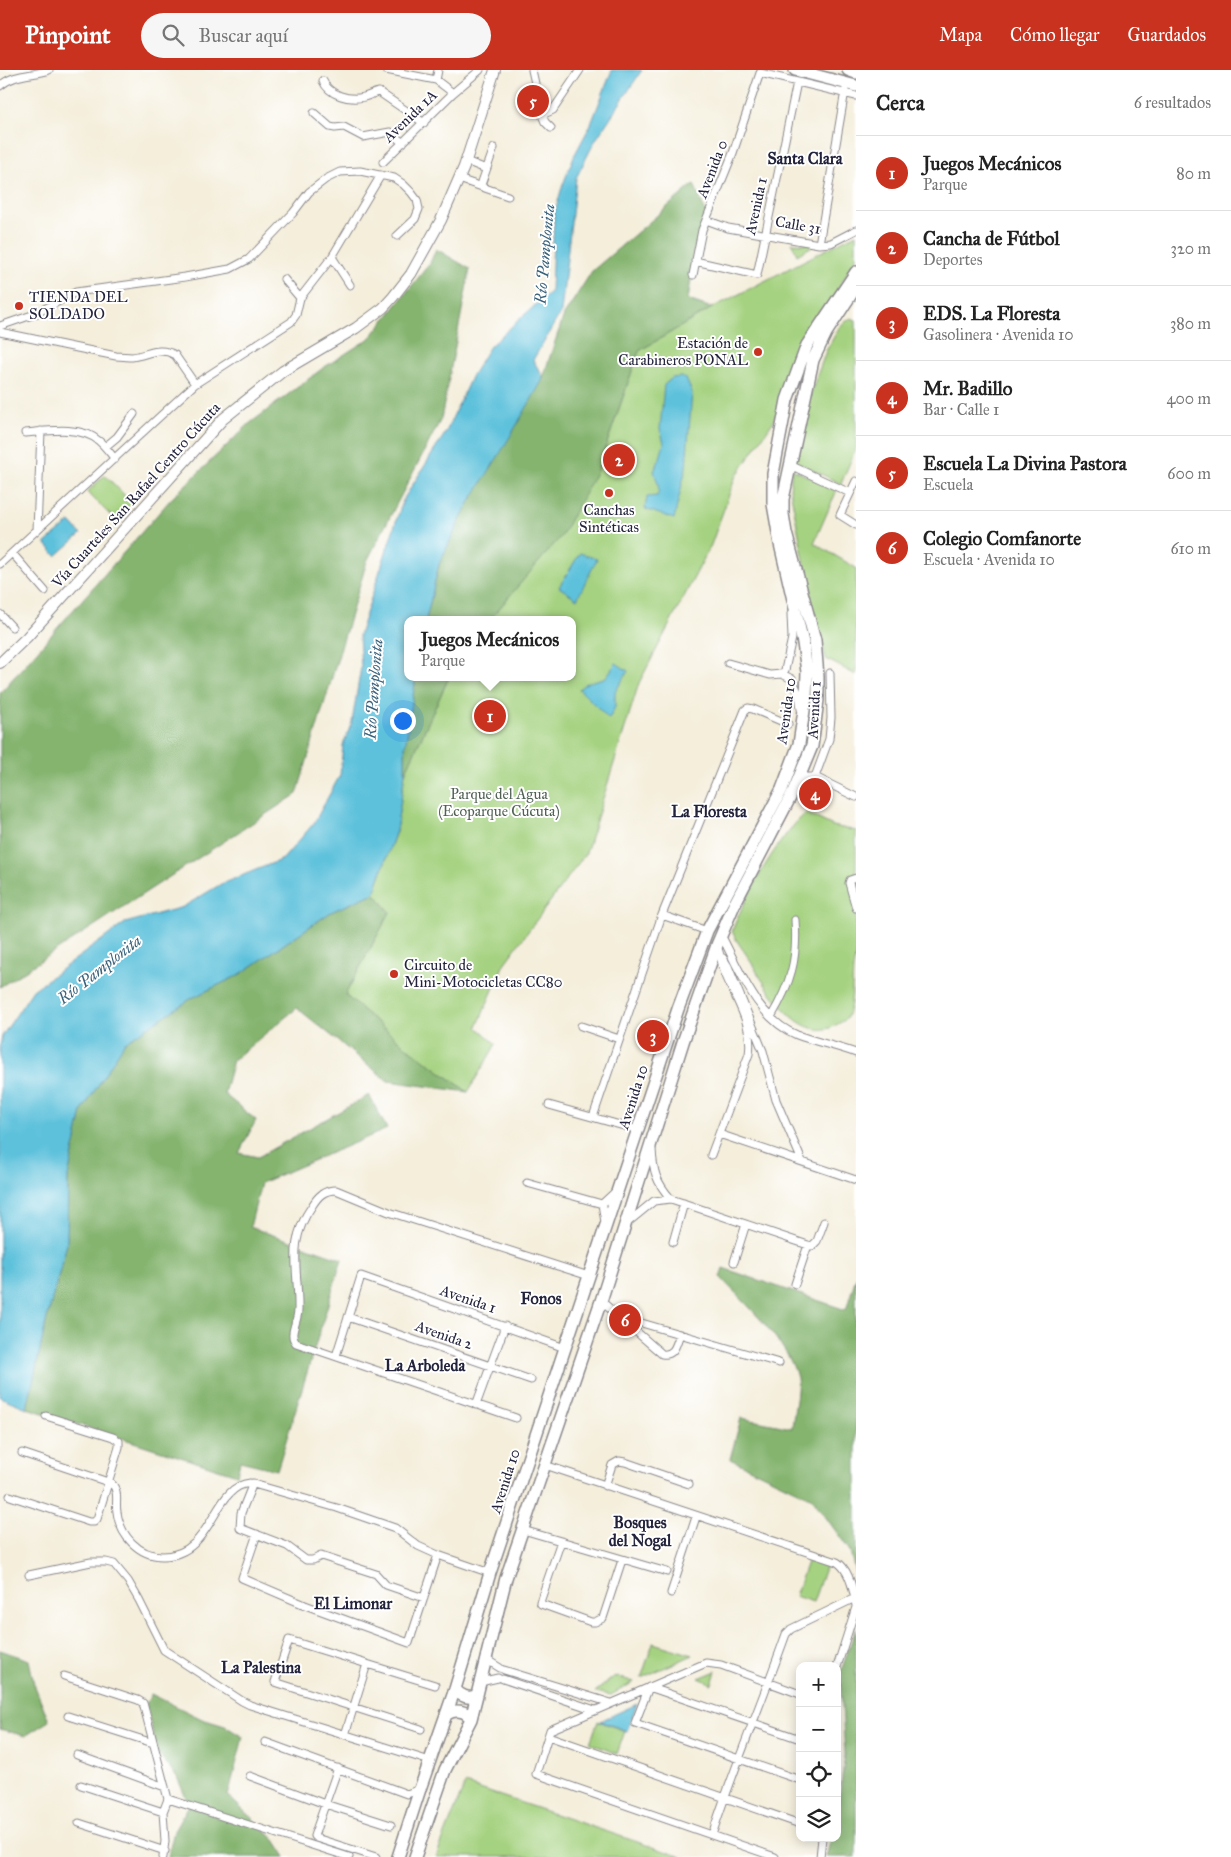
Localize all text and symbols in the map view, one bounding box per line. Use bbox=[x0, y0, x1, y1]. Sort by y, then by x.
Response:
search box bbox=[141, 13, 491, 58]
text: Pinpoint bbox=[25, 20, 111, 50]
icon: search bbox=[159, 21, 187, 49]
text: Buscar aquí bbox=[199, 24, 288, 47]
text: Mapa bbox=[939, 24, 982, 46]
text: Cómo llegar bbox=[1010, 24, 1100, 46]
text: Guardados bbox=[1128, 24, 1206, 46]
pin: 5 bbox=[517, 82, 549, 120]
street label: Avenida 1A bbox=[379, 86, 441, 147]
text: Cerca bbox=[876, 90, 925, 116]
text: 6 resultados bbox=[1134, 93, 1211, 112]
street label: Avenida 0 bbox=[692, 137, 731, 202]
district label: Santa Clara bbox=[767, 149, 844, 168]
text: Juegos Mecánicos bbox=[923, 152, 1061, 175]
text: 1 bbox=[889, 164, 895, 183]
text: 80 m bbox=[1176, 164, 1211, 183]
text: Parque bbox=[923, 175, 967, 194]
street label: Avenida 1 bbox=[741, 176, 771, 237]
water label: Río Pamplonita bbox=[531, 203, 559, 306]
street label: Calle 31 bbox=[774, 212, 822, 238]
text: Cancha de Fútbol bbox=[923, 227, 1060, 250]
text: 2 bbox=[888, 239, 896, 258]
text: 320 m bbox=[1171, 239, 1211, 258]
text: Deportes bbox=[923, 250, 983, 269]
place label: TIENDA DEL SOLDADO bbox=[29, 288, 128, 323]
marker: TIENDA DEL SOLDADO bbox=[13, 300, 25, 312]
text: EDS. La Floresta bbox=[923, 302, 1060, 325]
text: 3 bbox=[889, 314, 895, 333]
text: 380 m bbox=[1170, 314, 1211, 333]
text: Gasolinera · Avenida 10 bbox=[923, 325, 1074, 344]
place label: Estación de Carabineros PONAL bbox=[618, 334, 748, 369]
marker: Estación de Carabineros PONAL bbox=[752, 346, 764, 358]
text: Mr. Badillo bbox=[923, 377, 1013, 400]
text: 4 bbox=[888, 389, 896, 408]
text: 400 m bbox=[1167, 389, 1211, 408]
street label: Vía Cuarteles San Rafael Centro Cúcuta bbox=[47, 398, 224, 592]
text: Bar · Calle 1 bbox=[923, 400, 999, 419]
pin: 2 bbox=[603, 441, 635, 479]
text: Escuela La Divina Pastora bbox=[923, 452, 1127, 475]
text: 5 bbox=[888, 464, 896, 483]
text: 600 m bbox=[1167, 464, 1211, 483]
text: Escuela bbox=[923, 475, 973, 494]
marker: Canchas Sintéticas bbox=[603, 487, 615, 499]
place label: Canchas Sintéticas bbox=[579, 501, 639, 536]
text: Colegio Comfanorte bbox=[923, 527, 1081, 550]
text: 6 bbox=[888, 539, 896, 558]
text: 610 m bbox=[1170, 539, 1211, 558]
text: Escuela · Avenida 10 bbox=[923, 550, 1055, 569]
popup bbox=[404, 616, 576, 681]
text: Juegos Mecánicos bbox=[421, 628, 559, 651]
water label: Río Pamplonita bbox=[360, 638, 388, 741]
text: Parque bbox=[421, 651, 465, 670]
street label: Avenida 10 bbox=[772, 677, 800, 746]
street label: Avenida 1 bbox=[803, 681, 825, 740]
pin: 1 bbox=[474, 697, 506, 735]
your location bbox=[390, 708, 416, 734]
pin: 4 bbox=[799, 775, 831, 813]
park label: Parque del Agua (Ecoparque Cúcuta) bbox=[438, 785, 560, 821]
district label: La Floresta bbox=[671, 802, 748, 821]
water label: Río Pamplonita bbox=[53, 931, 146, 1009]
place label: Circuito de Mini-Motocicletas CC80 bbox=[404, 956, 562, 991]
marker: Circuito de Mini-Motocicletas CC80 bbox=[388, 968, 400, 980]
pin: 3 bbox=[637, 1017, 669, 1055]
street label: Avenida 10 bbox=[614, 1063, 652, 1132]
street label: Avenida 1 bbox=[437, 1281, 498, 1317]
district label: Fonos bbox=[521, 1289, 562, 1308]
pin: 6 bbox=[609, 1301, 641, 1339]
street label: Avenida 2 bbox=[412, 1316, 476, 1353]
district label: La Arboleda bbox=[385, 1356, 466, 1375]
street label: Avenida 10 bbox=[486, 1447, 524, 1516]
district label: Bosques del Nogal bbox=[609, 1513, 672, 1551]
district label: El Limonar bbox=[314, 1594, 393, 1613]
district label: La Palestina bbox=[221, 1658, 302, 1677]
map controls bbox=[796, 1662, 841, 1842]
button: + bbox=[796, 1662, 841, 1707]
button: − bbox=[796, 1707, 841, 1752]
button: locate bbox=[796, 1752, 841, 1797]
button: layers bbox=[796, 1797, 841, 1842]

